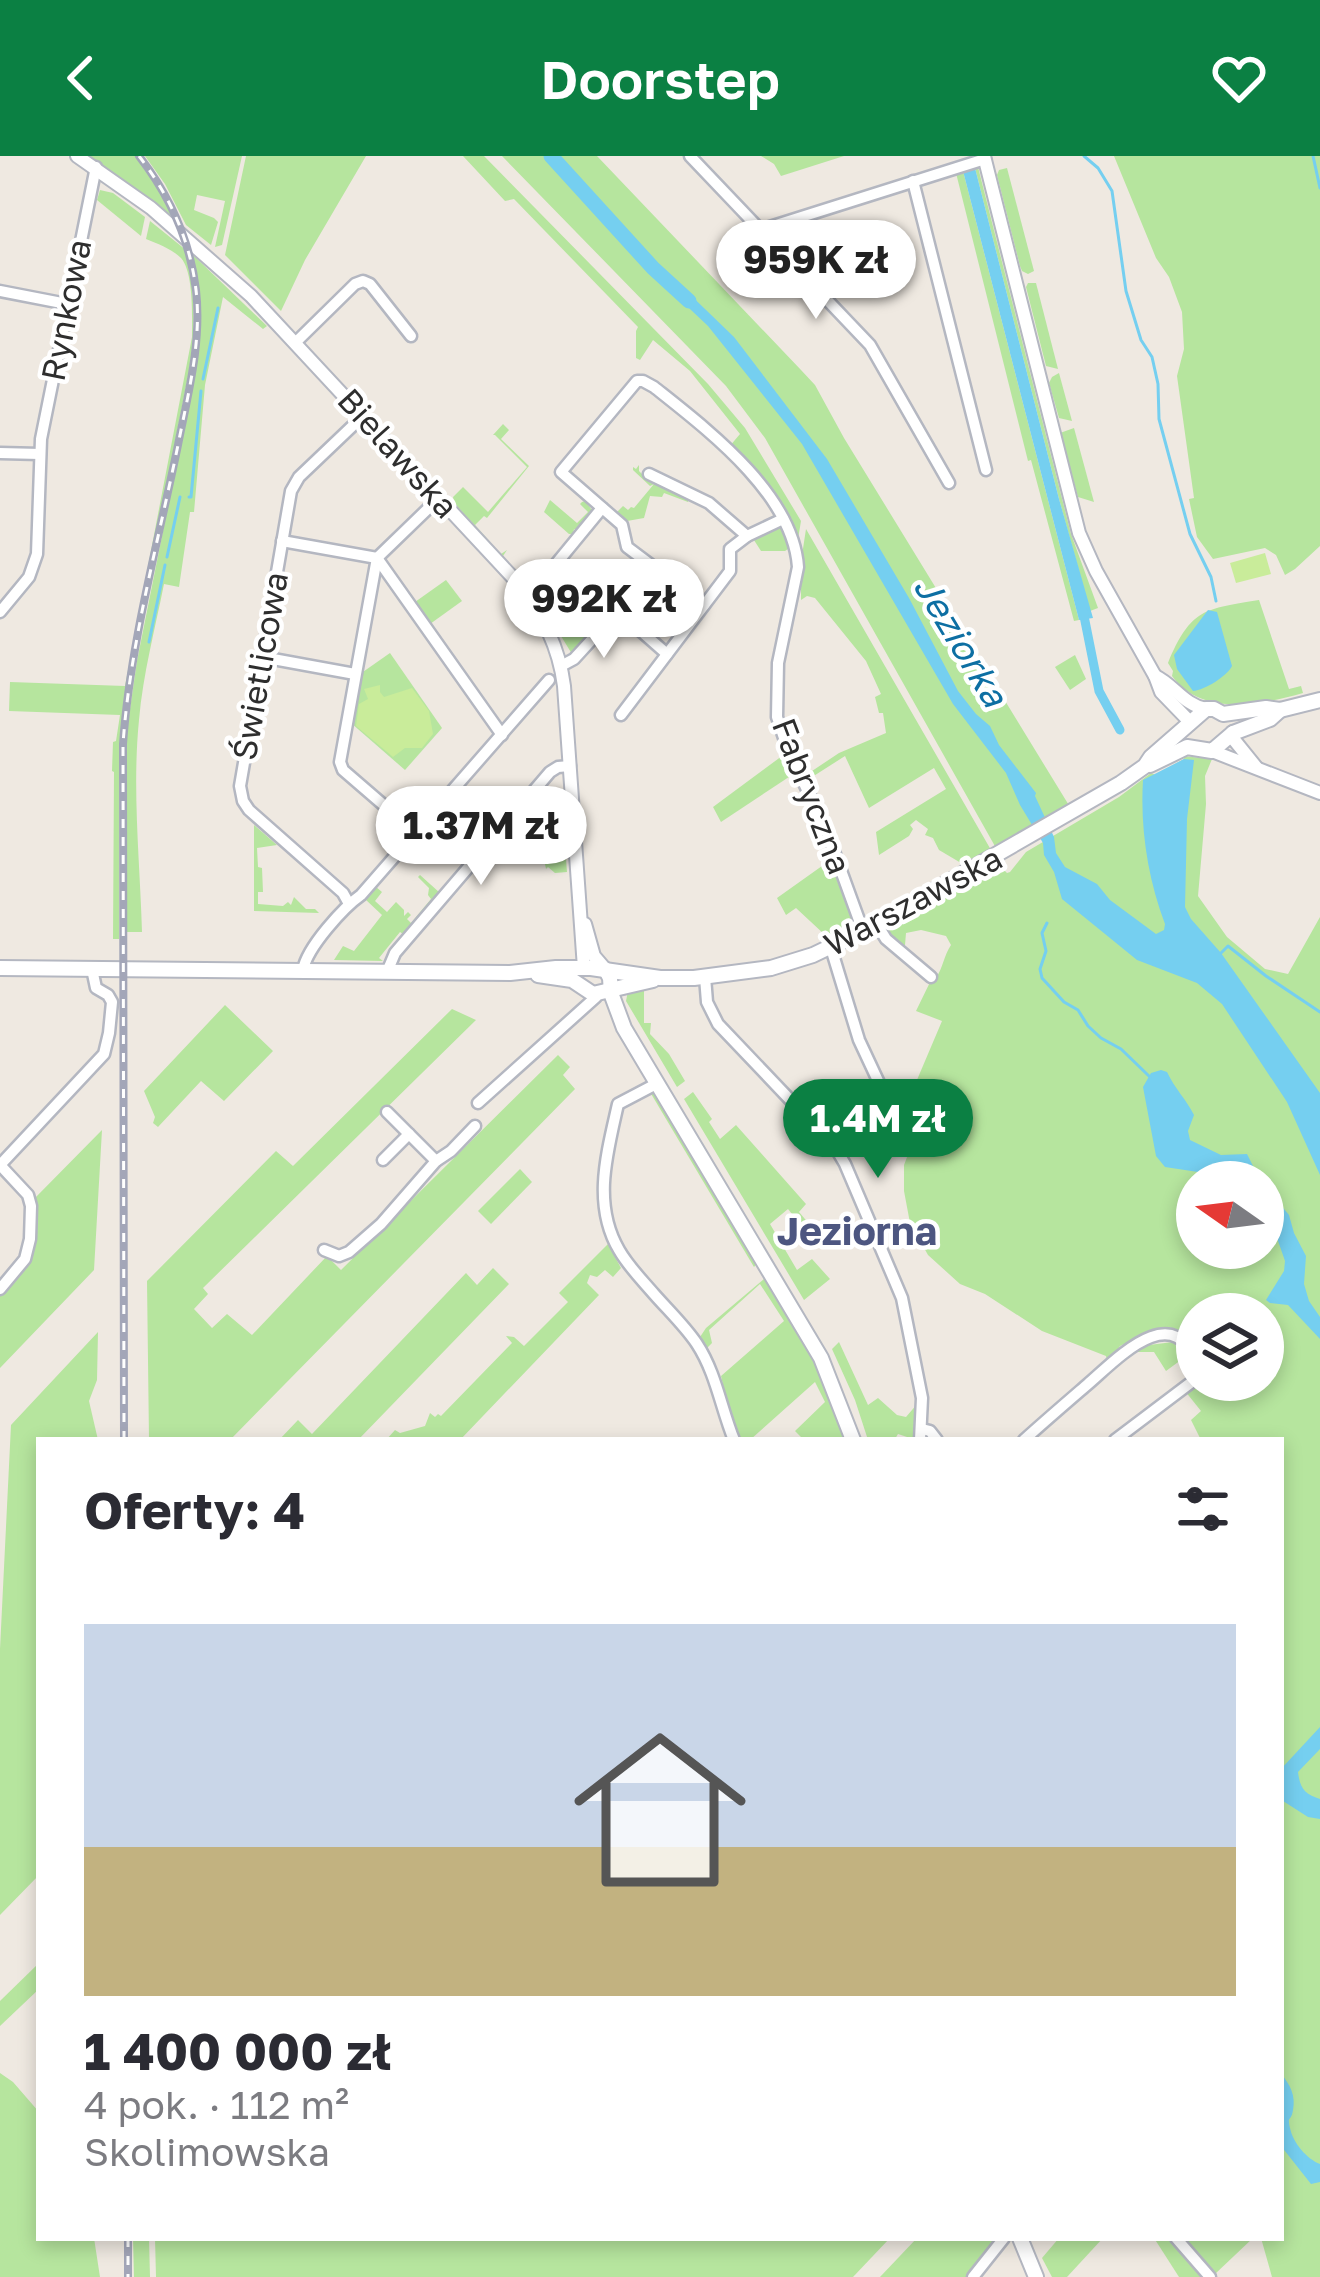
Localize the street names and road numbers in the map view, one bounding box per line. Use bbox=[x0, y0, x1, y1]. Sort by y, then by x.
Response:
street label: Rynkowa bbox=[33, 236, 98, 384]
street label: Bielawska bbox=[330, 380, 466, 525]
street label: Świetlicowa bbox=[224, 569, 295, 763]
street label: Fabryczna bbox=[765, 713, 860, 879]
street label: Warszawska bbox=[817, 837, 1008, 964]

